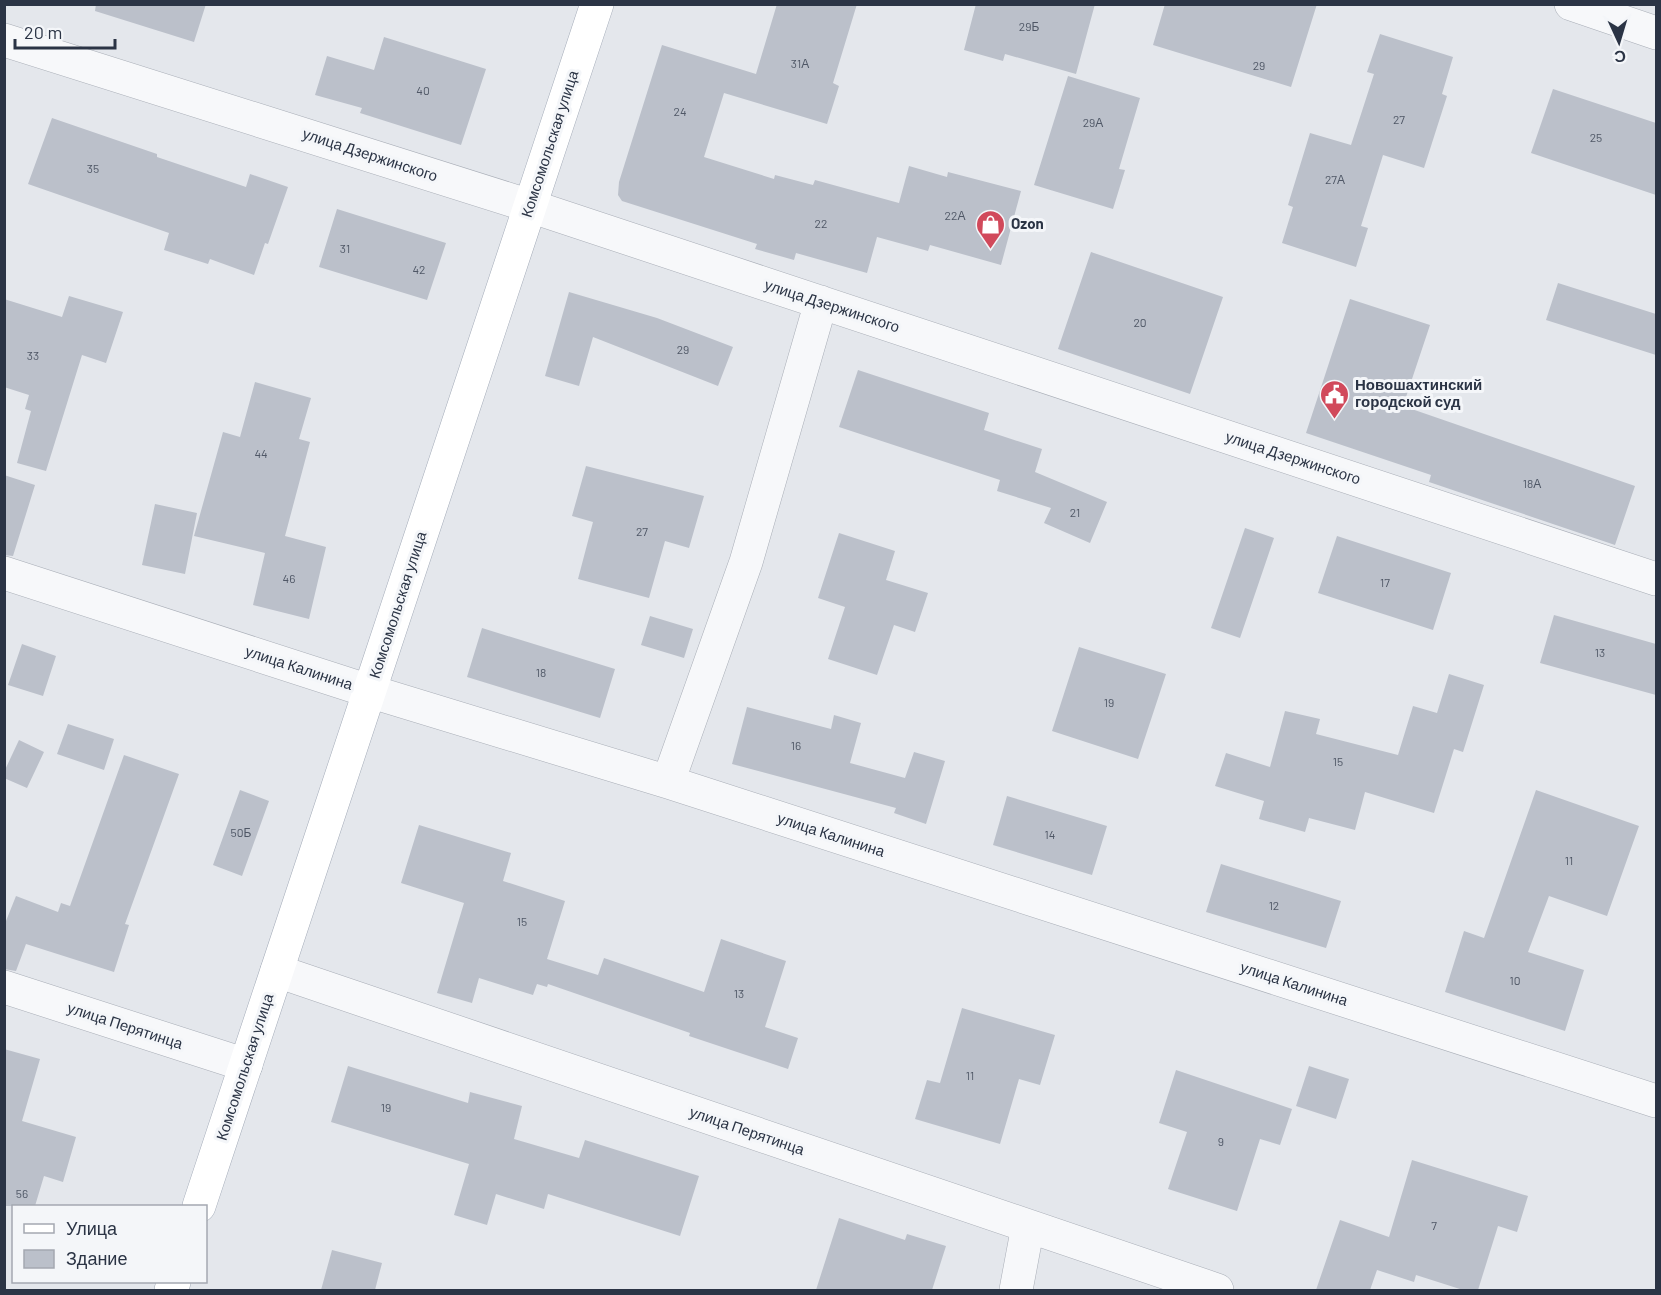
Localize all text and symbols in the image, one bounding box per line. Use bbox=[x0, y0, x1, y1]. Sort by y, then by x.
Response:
scale bar bbox=[15, 12, 116, 50]
north arrow bbox=[1589, 12, 1649, 72]
house number: 29Б bbox=[1019, 19, 1039, 33]
text: 20 m bbox=[24, 21, 62, 43]
text: С bbox=[1613, 48, 1627, 67]
house number: 31А bbox=[791, 56, 809, 70]
house number: 29 bbox=[1253, 58, 1265, 72]
street label: Комсомольская улица bbox=[517, 67, 582, 219]
house number: 40 bbox=[416, 83, 430, 97]
house number: 24 bbox=[673, 104, 687, 118]
house number: 27 bbox=[1393, 112, 1405, 126]
house number: 29А bbox=[1083, 115, 1103, 129]
street label: улица Дзержинского bbox=[300, 124, 440, 184]
house number: 25 bbox=[1590, 130, 1602, 144]
house number: 35 bbox=[87, 161, 99, 175]
house number: 27А bbox=[1325, 172, 1345, 186]
house number: 22А bbox=[945, 208, 965, 222]
shop icon: Ozon bbox=[974, 208, 1006, 250]
place label: Ozon bbox=[1011, 214, 1044, 232]
house number: 22 bbox=[815, 216, 827, 230]
house number: 31 bbox=[340, 241, 350, 255]
house number: 42 bbox=[412, 262, 426, 276]
street label: улица Дзержинского bbox=[762, 275, 902, 335]
house number: 20 bbox=[1133, 315, 1147, 329]
house number: 29 bbox=[677, 342, 689, 356]
house number: 33 bbox=[27, 348, 39, 362]
place label: Новошахтинский городской суд bbox=[1355, 375, 1482, 410]
public building icon: Новошахтинский городской суд bbox=[1318, 378, 1350, 420]
street label: улица Дзержинского bbox=[1223, 427, 1363, 487]
house number: 44 bbox=[254, 446, 268, 460]
house number: 18А bbox=[1523, 476, 1541, 490]
house number: 21 bbox=[1070, 505, 1080, 519]
house number: 27 bbox=[636, 524, 648, 538]
street label: Комсомольская улица bbox=[365, 528, 430, 680]
house number: 46 bbox=[283, 571, 295, 585]
house number: 17 bbox=[1380, 575, 1390, 589]
street label: улица Калинина bbox=[243, 641, 356, 693]
house number: 13 bbox=[1595, 645, 1605, 659]
house number: 18 bbox=[536, 665, 546, 679]
house number: 19 bbox=[1104, 695, 1114, 709]
house number: 16 bbox=[791, 738, 801, 752]
house number: 15 bbox=[1333, 754, 1343, 768]
street label: улица Калинина bbox=[775, 808, 888, 860]
house number: 50Б bbox=[231, 825, 252, 839]
house number: 14 bbox=[1045, 827, 1055, 841]
house number: 11 bbox=[1565, 853, 1573, 867]
house number: 12 bbox=[1269, 898, 1279, 912]
house number: 15 bbox=[517, 914, 527, 928]
street label: улица Калинина bbox=[1238, 957, 1351, 1009]
house number: 10 bbox=[1510, 973, 1520, 987]
house number: 13 bbox=[734, 986, 744, 1000]
street label: Комсомольская улица bbox=[212, 990, 277, 1142]
street label: улица Перятинца bbox=[65, 998, 186, 1052]
house number: 11 bbox=[966, 1068, 974, 1082]
house number: 19 bbox=[381, 1100, 391, 1114]
street label: улица Перятинца bbox=[688, 1102, 808, 1158]
house number: 9 bbox=[1218, 1134, 1224, 1148]
house number: 56 bbox=[16, 1186, 28, 1200]
legend bbox=[12, 1205, 207, 1283]
text: Улица bbox=[66, 1217, 118, 1239]
house number: 7 bbox=[1431, 1218, 1437, 1232]
text: Здание bbox=[66, 1247, 127, 1269]

